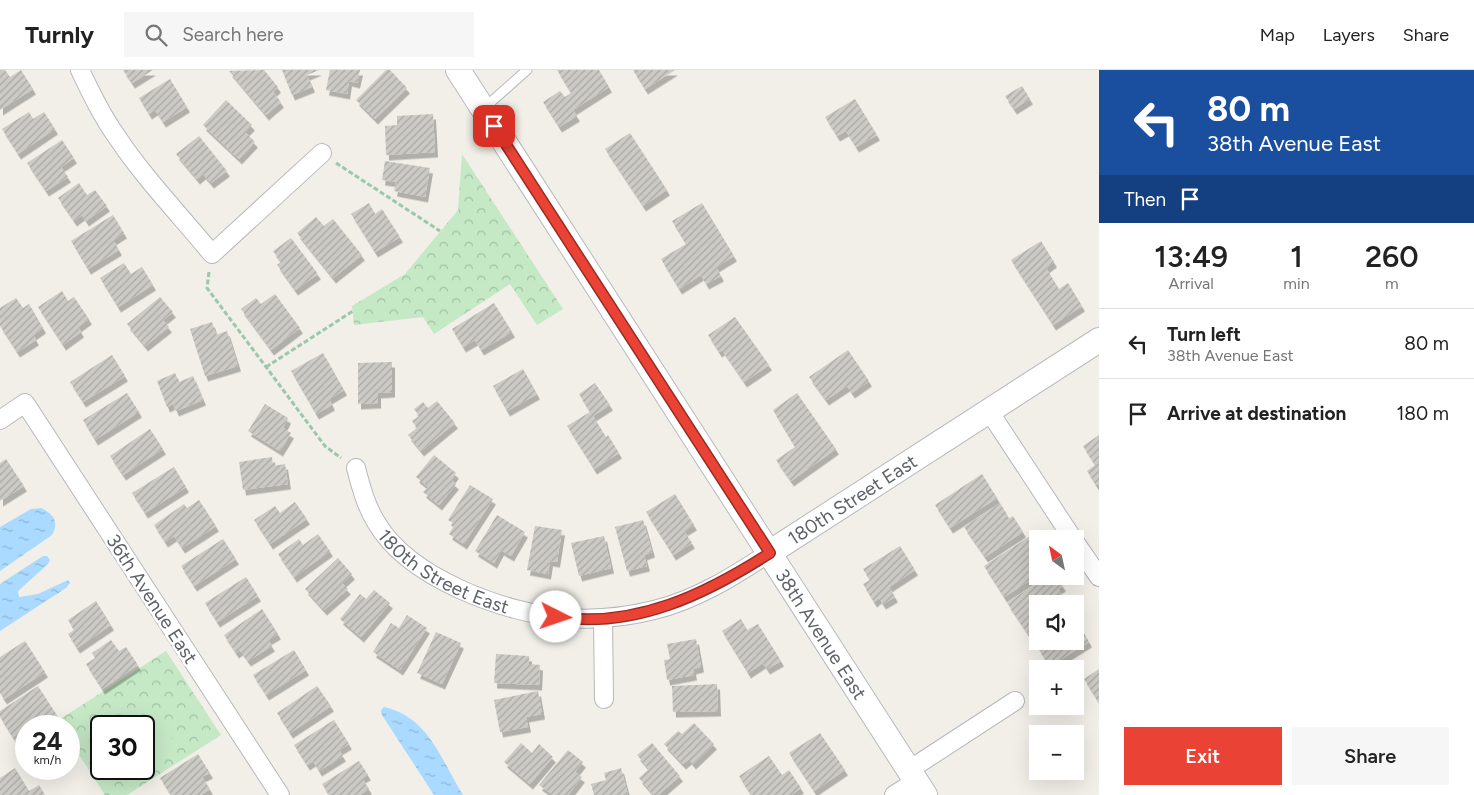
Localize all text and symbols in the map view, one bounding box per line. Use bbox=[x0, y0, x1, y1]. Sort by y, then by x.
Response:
search box bbox=[124, 12, 474, 57]
text: Turnly bbox=[25, 20, 94, 49]
icon: search bbox=[142, 21, 170, 49]
text: Search here bbox=[182, 23, 284, 46]
text: Map bbox=[1260, 24, 1295, 46]
text: Layers bbox=[1323, 24, 1375, 46]
text: Share bbox=[1403, 24, 1449, 46]
text: 80 m bbox=[1207, 88, 1290, 130]
icon: left bbox=[1124, 90, 1189, 155]
pin bbox=[473, 105, 515, 147]
icon: arrive bbox=[480, 112, 508, 140]
text: 38th Avenue East bbox=[1207, 130, 1381, 157]
icon: arrive bbox=[1176, 185, 1204, 213]
text: Then bbox=[1124, 188, 1166, 211]
text: 13:49 bbox=[1154, 238, 1228, 275]
text: 1 bbox=[1290, 238, 1303, 275]
text: 260 bbox=[1365, 238, 1419, 275]
text: Arrival bbox=[1169, 274, 1214, 293]
text: min bbox=[1283, 274, 1310, 293]
text: m bbox=[1385, 274, 1399, 293]
text: Turn left bbox=[1167, 323, 1241, 346]
icon: left bbox=[1124, 330, 1152, 358]
text: 80 m bbox=[1404, 332, 1449, 355]
text: 38th Avenue East bbox=[1167, 346, 1294, 365]
icon: arrive bbox=[1124, 400, 1152, 428]
text: Arrive at destination bbox=[1167, 402, 1346, 425]
text: 180 m bbox=[1396, 402, 1449, 425]
street label: 180th Street East bbox=[783, 449, 921, 549]
street label: 180th Street East bbox=[373, 525, 512, 618]
street label: 36th Avenue East bbox=[102, 530, 202, 668]
north arrow bbox=[1029, 530, 1084, 585]
map controls bbox=[1029, 530, 1084, 780]
street label: 38th Avenue East bbox=[771, 565, 872, 704]
position arrow bbox=[529, 590, 581, 642]
button: sound bbox=[1029, 595, 1084, 650]
button: + bbox=[1029, 660, 1084, 715]
speed limit sign: 30 bbox=[90, 715, 155, 780]
button: − bbox=[1029, 725, 1084, 780]
text: 24 bbox=[32, 726, 63, 756]
button: Exit bbox=[1124, 727, 1282, 785]
button: Share bbox=[1292, 727, 1449, 785]
text: km/h bbox=[34, 753, 61, 767]

